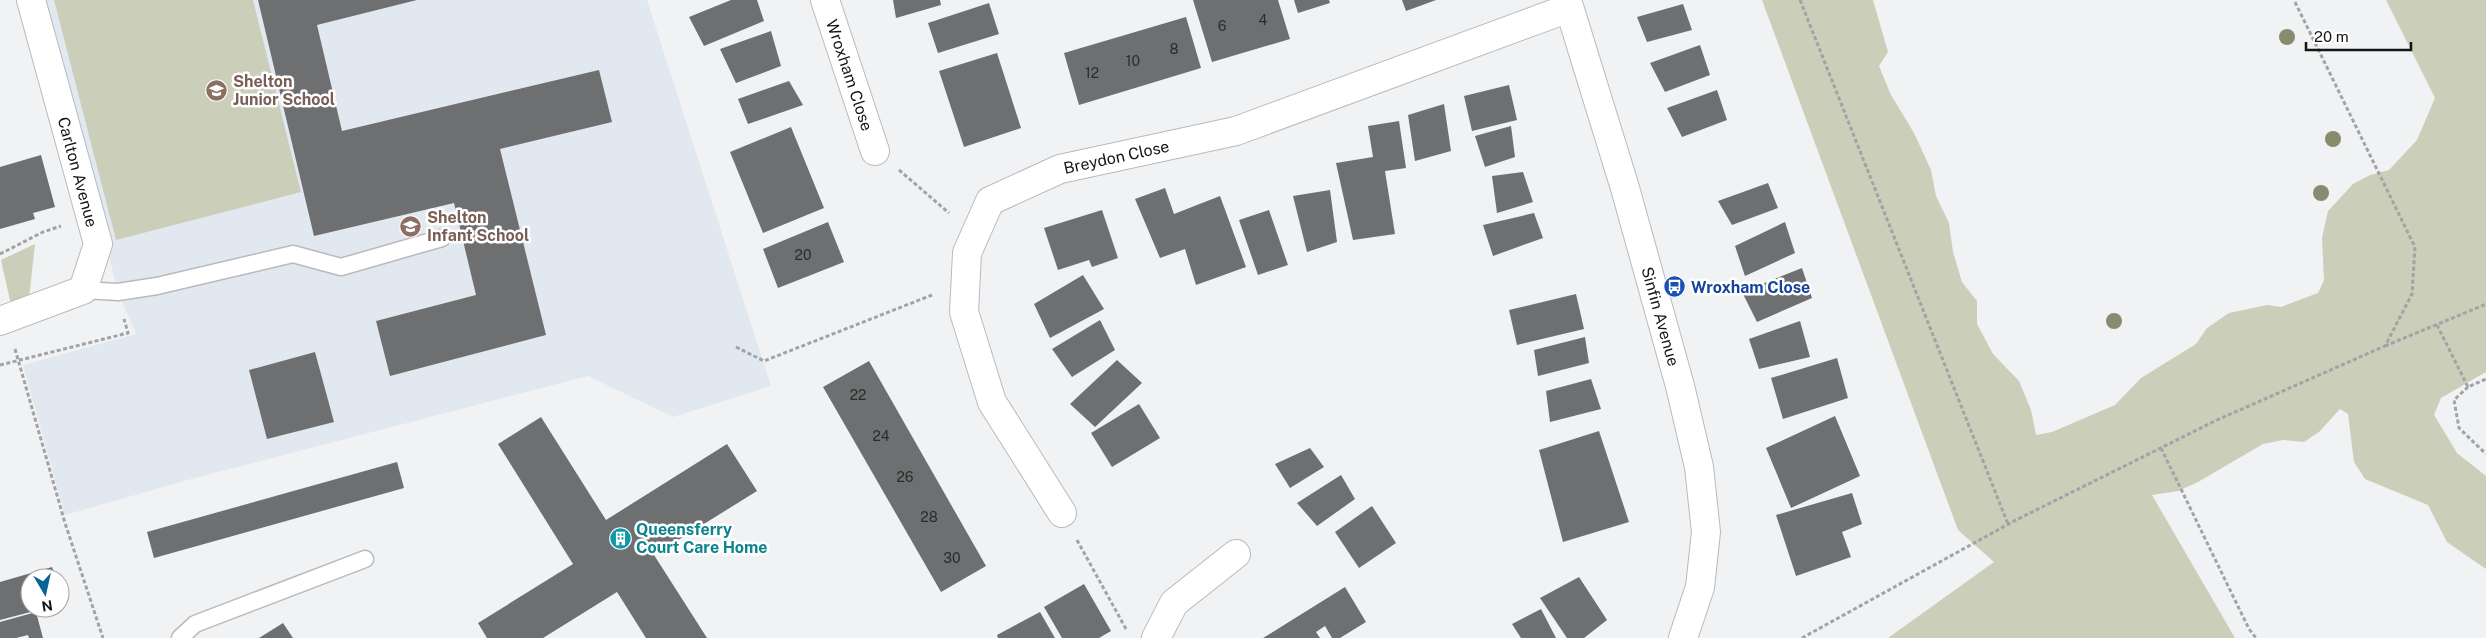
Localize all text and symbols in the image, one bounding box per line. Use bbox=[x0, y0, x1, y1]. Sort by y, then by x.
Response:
house number: 4 bbox=[1259, 12, 1268, 28]
street label: Wroxham Close bbox=[822, 17, 877, 133]
house number: 6 bbox=[1218, 18, 1227, 34]
scale bar bbox=[2306, 20, 2411, 52]
text: 20 m bbox=[2314, 28, 2349, 45]
house number: 8 bbox=[1169, 41, 1179, 57]
house number: 10 bbox=[1126, 53, 1140, 69]
house number: 12 bbox=[1085, 65, 1099, 81]
place label: Shelton Junior School bbox=[233, 72, 335, 109]
school or university icon: Shelton Junior School bbox=[205, 78, 229, 102]
street label: Carlton Avenue bbox=[54, 115, 101, 229]
street label: Breydon Close bbox=[1062, 137, 1171, 178]
place label: Shelton Infant School bbox=[427, 208, 529, 245]
school or university icon: Shelton Infant School bbox=[399, 214, 423, 238]
house number: 20 bbox=[795, 247, 811, 263]
street label: Sinfin Avenue bbox=[1637, 265, 1683, 368]
bus stop icon: Wroxham Close bbox=[1663, 275, 1687, 299]
place label: Wroxham Close bbox=[1691, 278, 1810, 297]
house number: 22 bbox=[850, 387, 866, 403]
house number: 24 bbox=[872, 428, 890, 444]
house number: 26 bbox=[896, 469, 914, 485]
house number: 28 bbox=[920, 509, 938, 525]
place label: Queensferry Court Care Home bbox=[636, 520, 768, 557]
building icon: Queensferry Court Care Home bbox=[608, 526, 632, 550]
house number: 30 bbox=[943, 550, 961, 566]
north arrow bbox=[20, 568, 70, 618]
text: N bbox=[40, 597, 54, 615]

